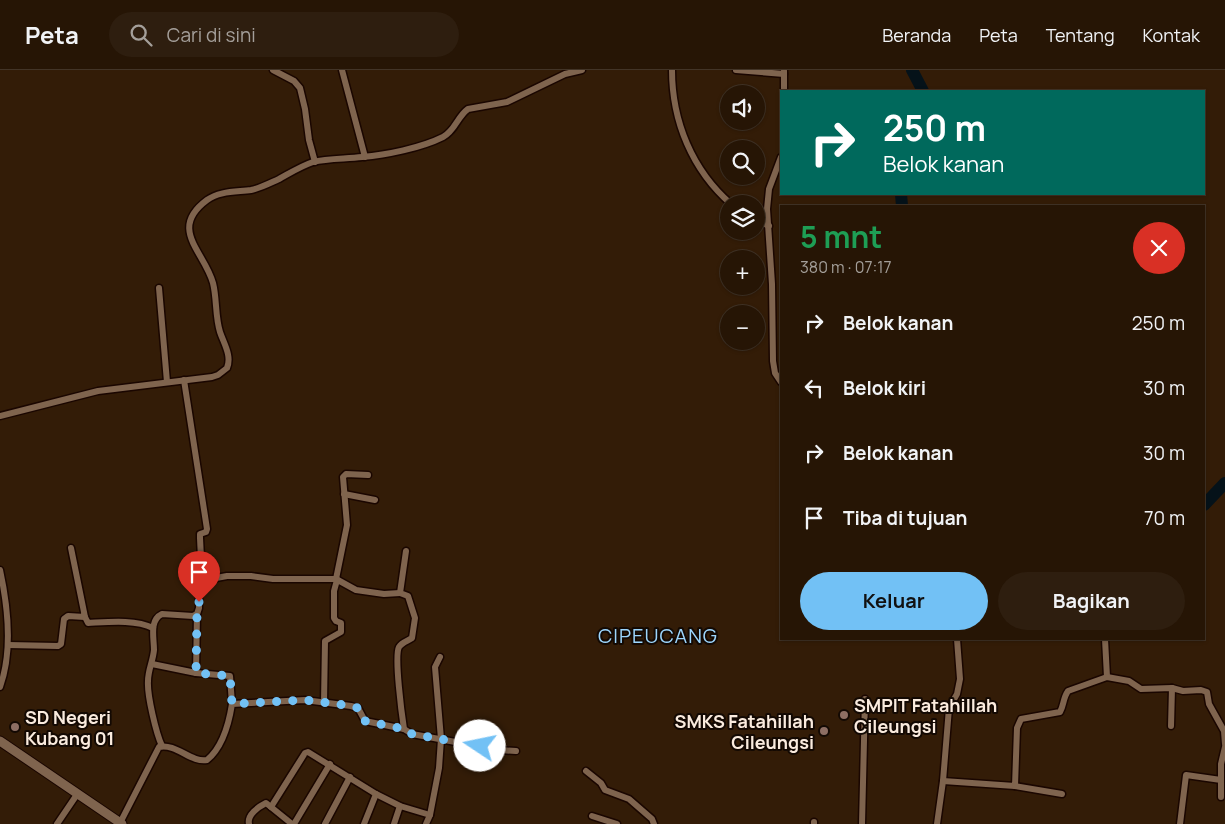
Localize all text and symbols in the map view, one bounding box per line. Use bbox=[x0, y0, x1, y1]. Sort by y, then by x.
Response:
search box bbox=[109, 12, 459, 57]
text: Peta bbox=[25, 18, 79, 51]
icon: search bbox=[127, 21, 155, 49]
text: Cari di sini bbox=[167, 22, 256, 48]
text: Beranda bbox=[882, 23, 951, 47]
text: Peta bbox=[979, 23, 1018, 47]
text: Tentang bbox=[1046, 23, 1115, 47]
text: Kontak bbox=[1143, 23, 1200, 47]
map controls bbox=[720, 85, 765, 350]
button: sound bbox=[720, 85, 765, 130]
text: 250 m bbox=[883, 104, 986, 152]
icon: right bbox=[800, 110, 865, 175]
button: search bbox=[720, 140, 765, 185]
text: Belok kanan bbox=[883, 149, 1004, 179]
button: layers bbox=[720, 195, 765, 240]
text: 5 mnt bbox=[800, 216, 882, 257]
button: close bbox=[1133, 222, 1185, 274]
button: + bbox=[720, 250, 765, 295]
text: 380 m · 07:17 bbox=[800, 256, 892, 278]
button: − bbox=[720, 305, 765, 350]
icon: right bbox=[800, 309, 828, 337]
text: Belok kanan bbox=[843, 310, 953, 336]
text: 250 m bbox=[1132, 310, 1185, 336]
icon: left bbox=[800, 374, 828, 402]
text: Belok kiri bbox=[843, 375, 926, 401]
text: 30 m bbox=[1143, 375, 1185, 401]
icon: right bbox=[800, 439, 828, 467]
text: Belok kanan bbox=[843, 440, 953, 466]
text: 30 m bbox=[1143, 440, 1185, 466]
icon: arrive bbox=[800, 504, 828, 532]
text: Tiba di tujuan bbox=[843, 505, 967, 531]
text: 70 m bbox=[1144, 505, 1185, 531]
pin bbox=[178, 551, 220, 602]
icon: arrive bbox=[185, 558, 213, 586]
button: Keluar bbox=[800, 572, 988, 630]
button: Bagikan bbox=[998, 572, 1185, 630]
district label: CIPEUCANG bbox=[598, 622, 718, 649]
place label: SMPIT Fatahillah Cileungsi bbox=[854, 693, 997, 738]
place label: SD Negeri Kubang 01 bbox=[25, 705, 114, 750]
place label: SMKS Fatahillah Cileungsi bbox=[675, 709, 814, 754]
marker: SMPIT Fatahillah Cileungsi bbox=[838, 709, 850, 721]
position arrow bbox=[453, 719, 505, 771]
marker: SD Negeri Kubang 01 bbox=[9, 721, 21, 733]
marker: SMKS Fatahillah Cileungsi bbox=[818, 725, 830, 737]

